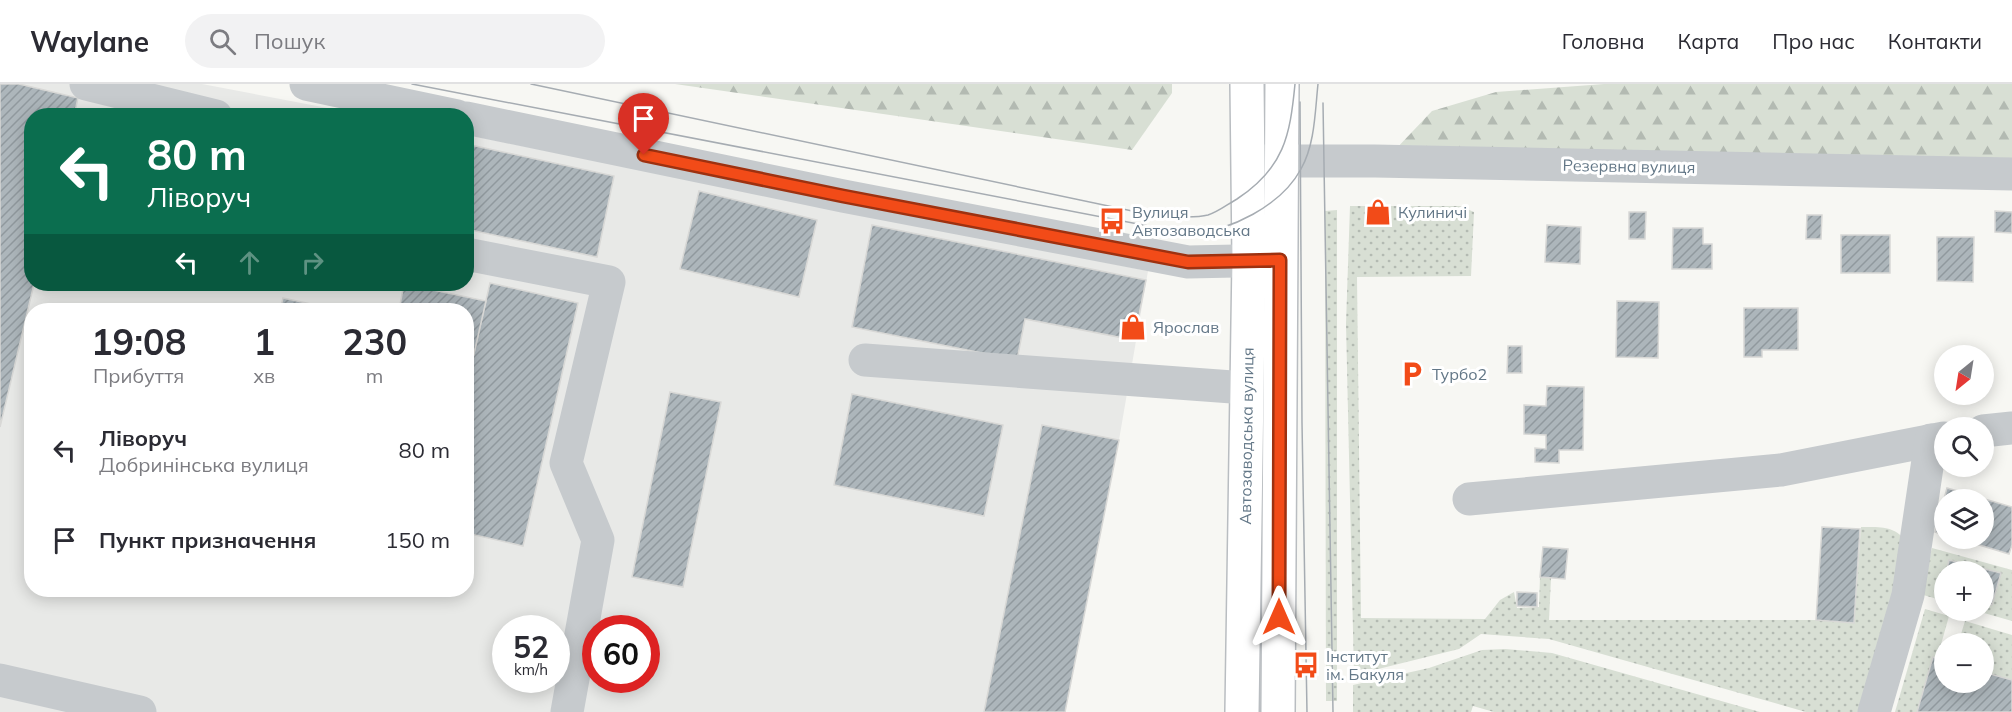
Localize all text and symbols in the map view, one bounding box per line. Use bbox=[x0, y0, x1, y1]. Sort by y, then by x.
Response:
search box bbox=[185, 14, 605, 68]
text: Waylane bbox=[30, 24, 149, 59]
icon: search bbox=[206, 25, 239, 58]
text: Пошук bbox=[254, 27, 325, 55]
text: Головна bbox=[1562, 28, 1645, 54]
text: Карта bbox=[1678, 28, 1739, 54]
text: Про нас bbox=[1772, 28, 1855, 54]
text: Контакти bbox=[1888, 28, 1982, 54]
pin bbox=[618, 93, 669, 155]
icon: arrive bbox=[627, 102, 660, 135]
text: 80 m bbox=[147, 128, 247, 181]
icon: left bbox=[48, 132, 126, 210]
street label: Резервна вулиця bbox=[1562, 155, 1696, 177]
text: Ліворуч bbox=[147, 180, 251, 214]
shop icon: Кулиничі bbox=[1363, 197, 1393, 227]
place label: Вулиця Автозаводська bbox=[1132, 202, 1250, 240]
place label: Кулиничі bbox=[1398, 202, 1467, 222]
bus stop icon: Вулиця Автозаводська bbox=[1097, 206, 1127, 236]
icon: left bbox=[170, 246, 203, 279]
icon: ahead bbox=[233, 246, 266, 279]
icon: right bbox=[296, 246, 329, 279]
shop icon: Ярослав bbox=[1118, 312, 1148, 342]
place label: Ярослав bbox=[1153, 317, 1219, 337]
text: 19:08 bbox=[91, 319, 186, 364]
text: 1 bbox=[253, 319, 275, 364]
text: 230 bbox=[342, 319, 407, 364]
north arrow bbox=[1934, 345, 1994, 405]
map controls bbox=[1934, 345, 1994, 693]
street label: Автозаводська вулиця bbox=[1235, 347, 1258, 525]
parking icon: Турбо2 bbox=[1397, 359, 1427, 389]
text: Прибуття bbox=[93, 363, 184, 388]
text: хв bbox=[253, 363, 275, 388]
text: m bbox=[366, 363, 383, 388]
place label: Турбо2 bbox=[1432, 364, 1487, 384]
button: search bbox=[1934, 417, 1994, 477]
text: Ліворуч bbox=[99, 424, 187, 452]
icon: left bbox=[48, 434, 81, 467]
text: 80 m bbox=[399, 436, 450, 464]
text: Добринінська вулиця bbox=[99, 452, 309, 477]
button: layers bbox=[1934, 489, 1994, 549]
icon: arrive bbox=[48, 524, 81, 557]
text: Пункт призначення bbox=[99, 526, 316, 554]
text: 150 m bbox=[385, 526, 450, 554]
button: + bbox=[1934, 561, 1994, 621]
position arrow bbox=[1247, 585, 1311, 649]
speed limit sign: 60 bbox=[582, 615, 660, 693]
text: 52 bbox=[513, 628, 549, 666]
button: − bbox=[1934, 633, 1994, 693]
place label: Інститут ім. Бакуля bbox=[1326, 646, 1404, 684]
bus stop icon: Інститут ім. Бакуля bbox=[1291, 650, 1321, 680]
text: km/h bbox=[514, 660, 548, 679]

